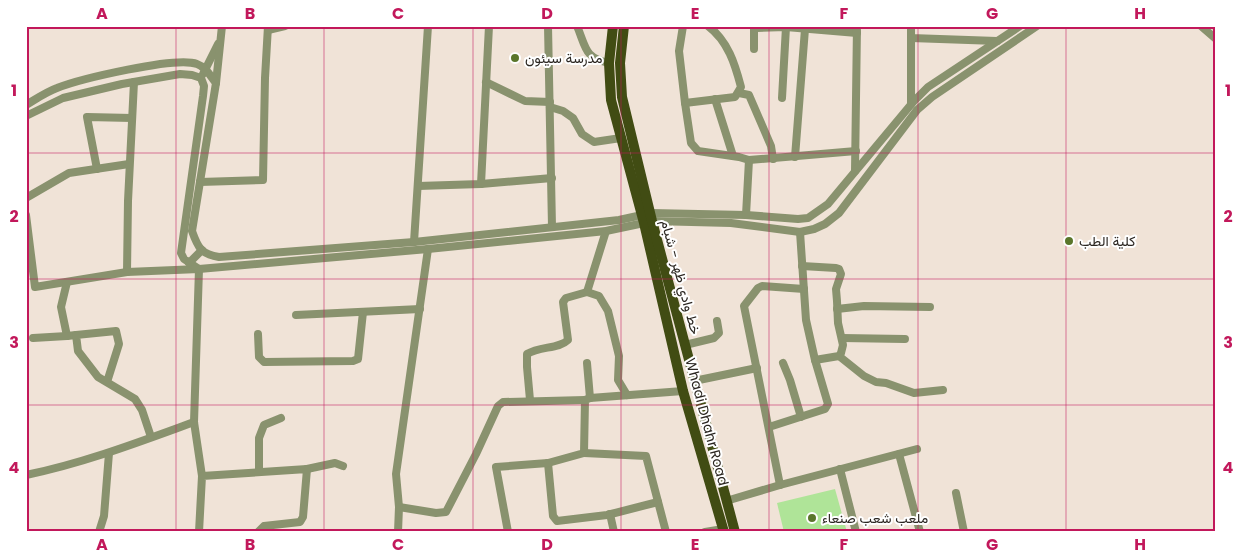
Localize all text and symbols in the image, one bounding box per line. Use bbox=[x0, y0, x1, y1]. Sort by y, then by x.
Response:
text: A bbox=[96, 2, 108, 25]
text: B bbox=[245, 2, 255, 25]
text: C bbox=[392, 2, 404, 25]
text: D bbox=[541, 2, 553, 25]
text: E bbox=[691, 2, 699, 25]
text: F bbox=[840, 2, 849, 25]
text: G bbox=[986, 2, 998, 25]
text: H bbox=[1134, 2, 1146, 25]
place label: مدرسة سيئون bbox=[525, 48, 602, 68]
marker: مدرسة سيئون bbox=[509, 52, 521, 64]
text: 1 bbox=[11, 79, 17, 102]
text: 1 bbox=[1225, 79, 1231, 102]
text: 2 bbox=[9, 205, 19, 228]
text: 2 bbox=[1223, 205, 1233, 228]
street label: خط وادي ظهر - شبام bbox=[654, 217, 706, 337]
place label: كلية الطب bbox=[1079, 231, 1135, 251]
marker: كلية الطب bbox=[1063, 235, 1075, 247]
text: 3 bbox=[9, 331, 19, 354]
text: 3 bbox=[1223, 331, 1233, 354]
street label: Whadi Dhahr Road bbox=[680, 356, 734, 488]
text: 4 bbox=[9, 456, 20, 479]
text: 4 bbox=[1223, 456, 1234, 479]
place label: ملعب شعب صنعاء bbox=[822, 508, 928, 528]
marker: ملعب شعب صنعاء bbox=[806, 512, 818, 524]
text: A bbox=[96, 533, 108, 556]
text: B bbox=[245, 533, 255, 556]
text: C bbox=[392, 533, 404, 556]
text: D bbox=[541, 533, 553, 556]
text: E bbox=[691, 533, 699, 556]
text: F bbox=[840, 533, 849, 556]
text: G bbox=[986, 533, 998, 556]
text: H bbox=[1134, 533, 1146, 556]

